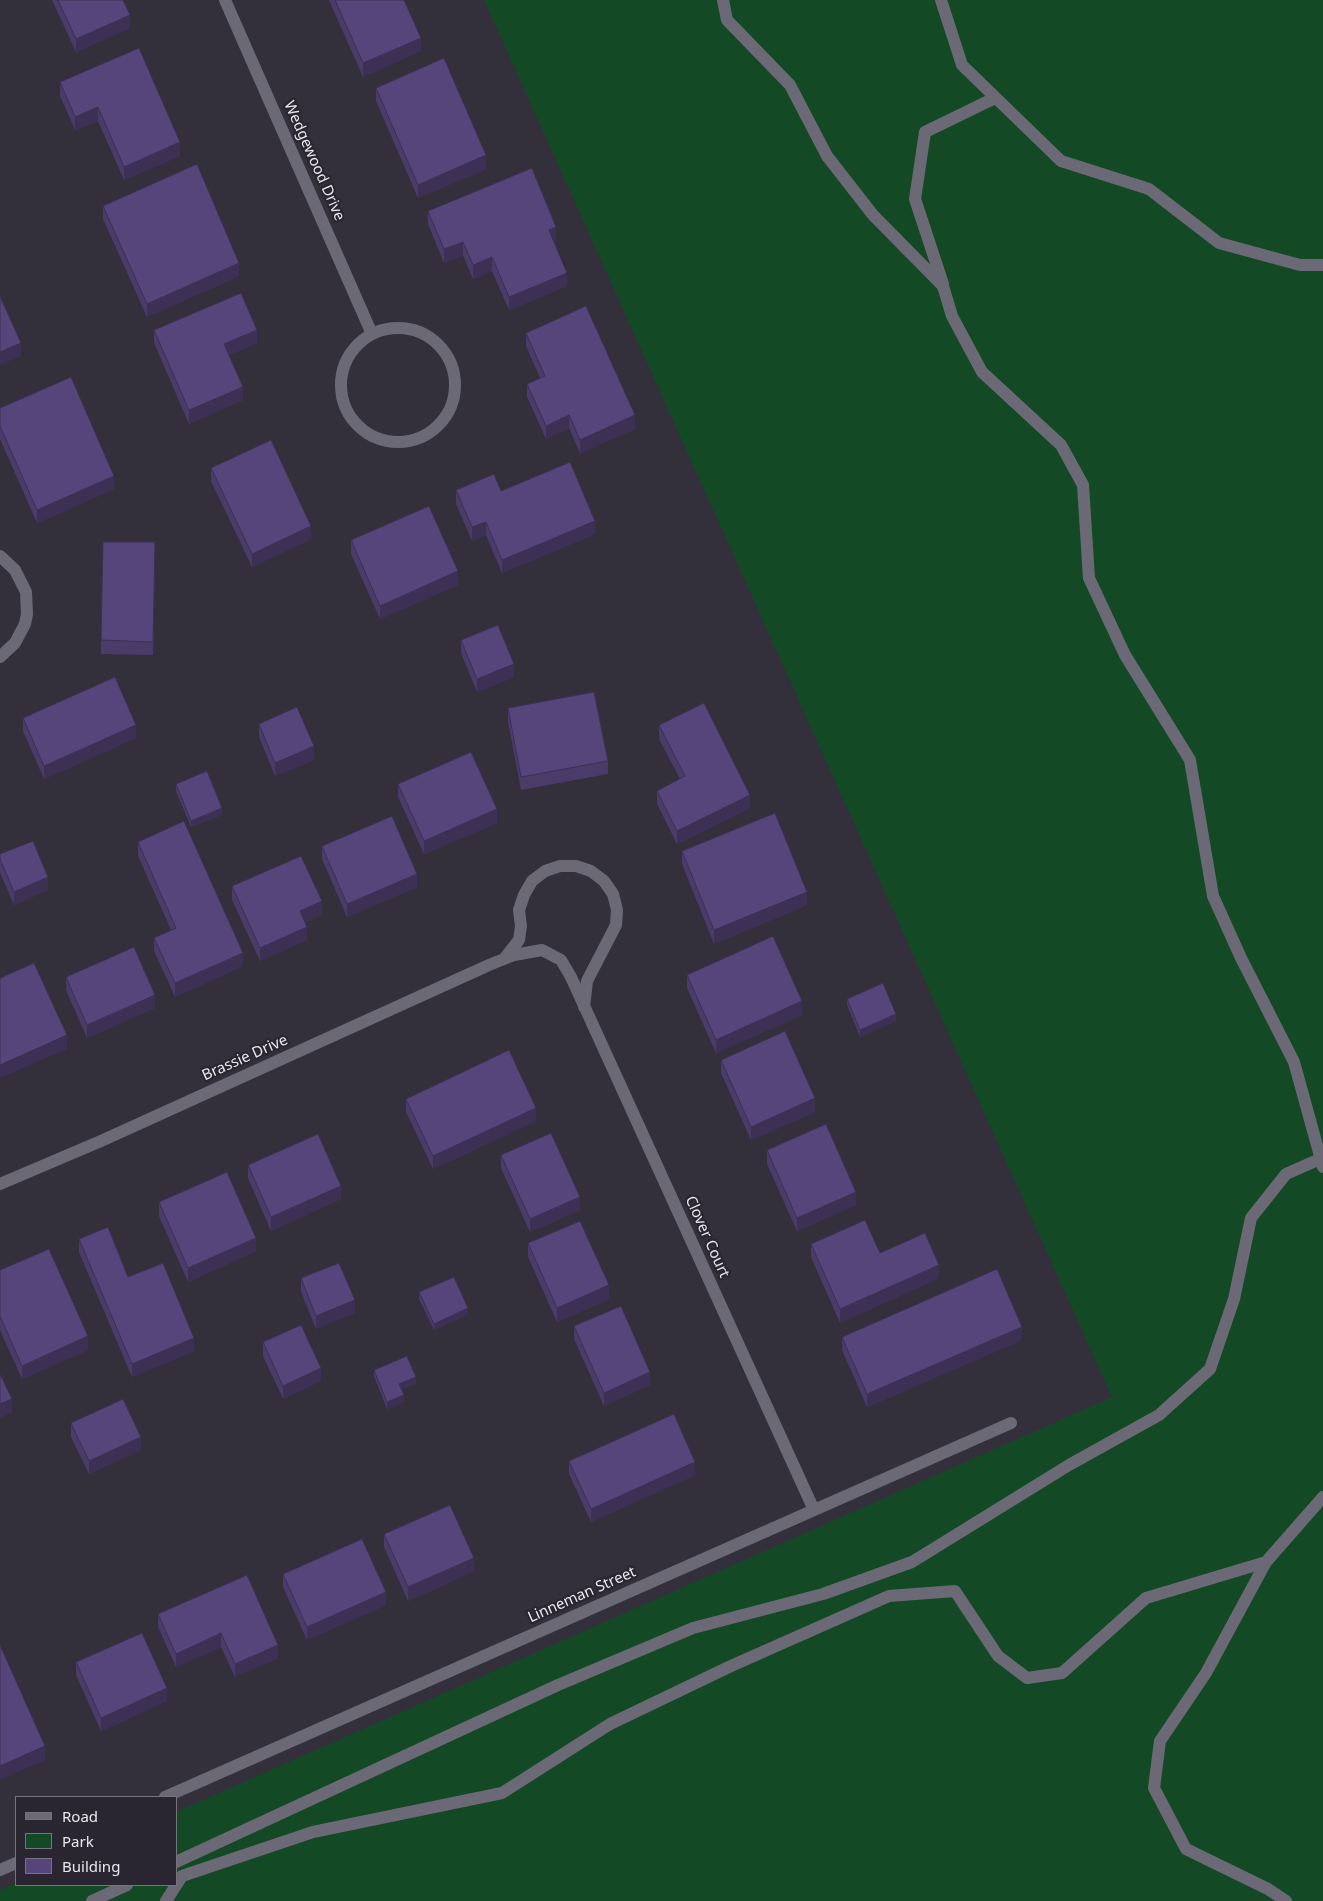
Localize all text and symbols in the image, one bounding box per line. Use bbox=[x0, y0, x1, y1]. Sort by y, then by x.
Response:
street label: Wedgewood Drive bbox=[280, 98, 348, 224]
street label: Brassie Drive bbox=[199, 1031, 291, 1085]
street label: Clover Court bbox=[681, 1193, 733, 1281]
street label: Linneman Street bbox=[525, 1563, 639, 1627]
legend bbox=[15, 1796, 178, 1886]
text: Road bbox=[62, 1806, 98, 1826]
text: Park bbox=[62, 1831, 94, 1851]
text: Building bbox=[62, 1856, 120, 1876]

